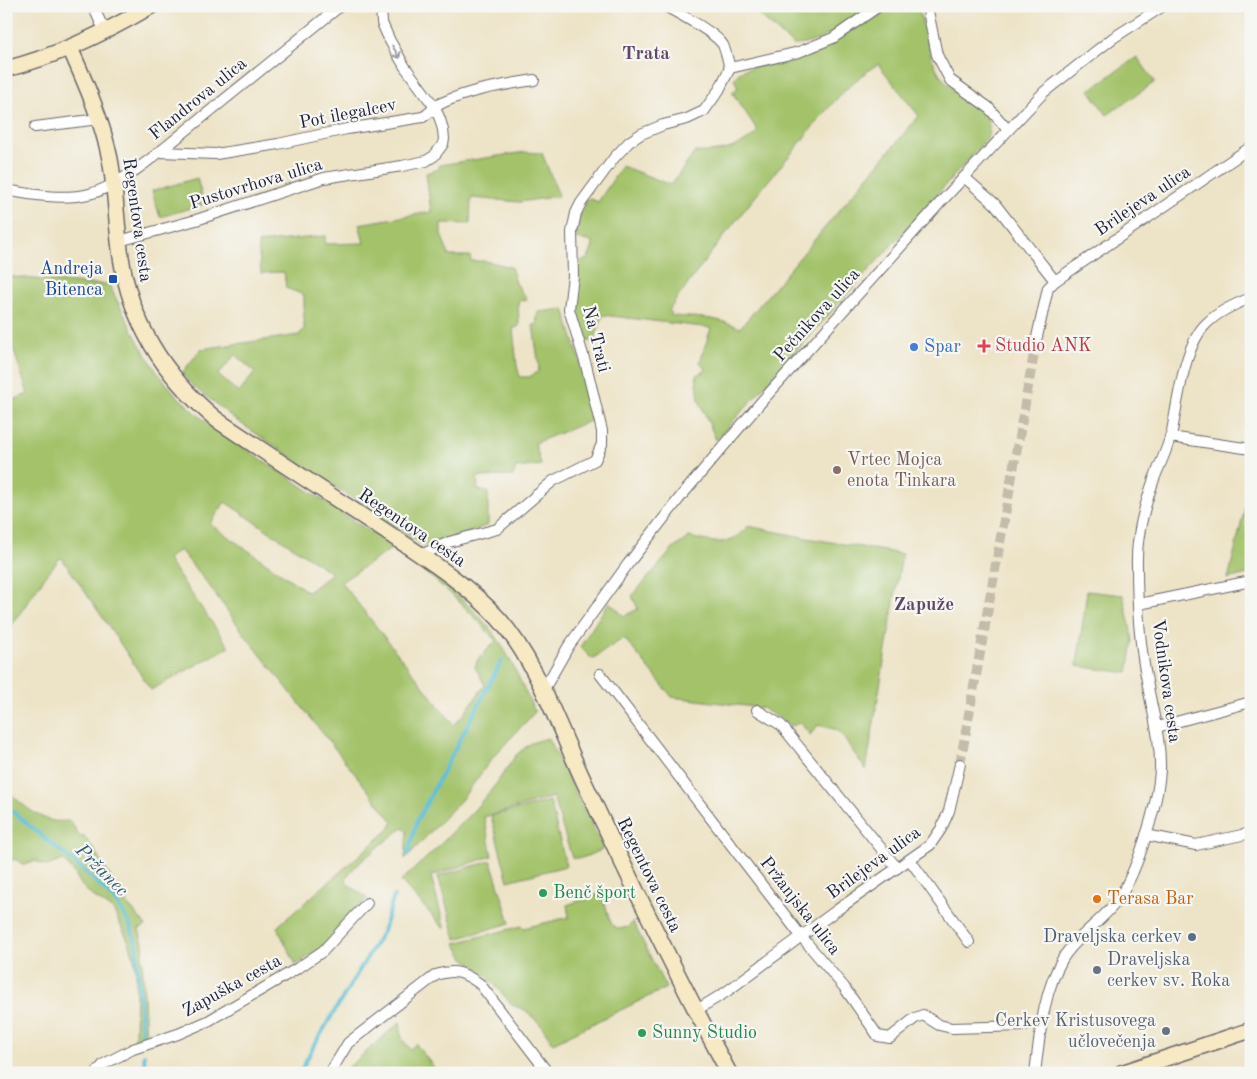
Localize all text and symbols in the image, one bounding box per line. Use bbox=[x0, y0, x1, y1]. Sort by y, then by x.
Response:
one-way arrow bbox=[392, 44, 402, 58]
district label: Trata bbox=[622, 45, 670, 64]
street label: Flandrova ulica bbox=[146, 54, 250, 144]
street label: Pot ilegalcev bbox=[298, 96, 399, 132]
street label: Pustovrhova ulica bbox=[187, 155, 325, 213]
street label: Regentova cesta bbox=[119, 157, 155, 283]
street label: Brilejeva ulica bbox=[1092, 162, 1194, 239]
place label: Andreja Bitenca bbox=[40, 260, 103, 299]
street label: Pečnikova ulica bbox=[771, 265, 863, 365]
marker: Andreja Bitenca bbox=[107, 273, 119, 285]
street label: Na Trati bbox=[579, 304, 613, 374]
place label: Studio ANK bbox=[995, 337, 1092, 355]
place label: Spar bbox=[924, 338, 961, 356]
marker: Studio ANK bbox=[977, 339, 991, 353]
marker: Spar bbox=[908, 341, 920, 353]
place label: Vrtec Mojca enota Tinkara bbox=[847, 451, 956, 490]
marker: Vrtec Mojca enota Tinkara bbox=[831, 464, 843, 476]
street label: Regentova cesta bbox=[355, 485, 469, 571]
district label: Zapuže bbox=[894, 596, 954, 615]
street label: Vodnikova cesta bbox=[1148, 618, 1184, 744]
street label: Regentova cesta bbox=[613, 815, 685, 935]
street label: Brilejeva ulica bbox=[824, 823, 924, 903]
water label: Pržanec bbox=[70, 840, 131, 901]
street label: Pržanjska ulica bbox=[756, 854, 844, 959]
place label: Benč šport bbox=[553, 884, 636, 902]
marker: Benč šport bbox=[537, 887, 549, 899]
place label: Terasa Bar bbox=[1107, 890, 1194, 908]
marker: Terasa Bar bbox=[1091, 893, 1103, 905]
place label: Draveljska cerkev bbox=[1043, 928, 1182, 946]
marker: Draveljska cerkev bbox=[1186, 931, 1198, 943]
street label: Zapuška cesta bbox=[180, 951, 284, 1020]
place label: Draveljska cerkev sv. Roka bbox=[1107, 951, 1230, 990]
marker: Draveljska cerkev sv. Roka bbox=[1091, 964, 1103, 976]
place label: Cerkev Kristusovega učlovečenja bbox=[995, 1012, 1156, 1051]
place label: Sunny Studio bbox=[652, 1024, 757, 1042]
marker: Cerkev Kristusovega učlovečenja bbox=[1160, 1025, 1172, 1037]
marker: Sunny Studio bbox=[636, 1027, 648, 1039]

